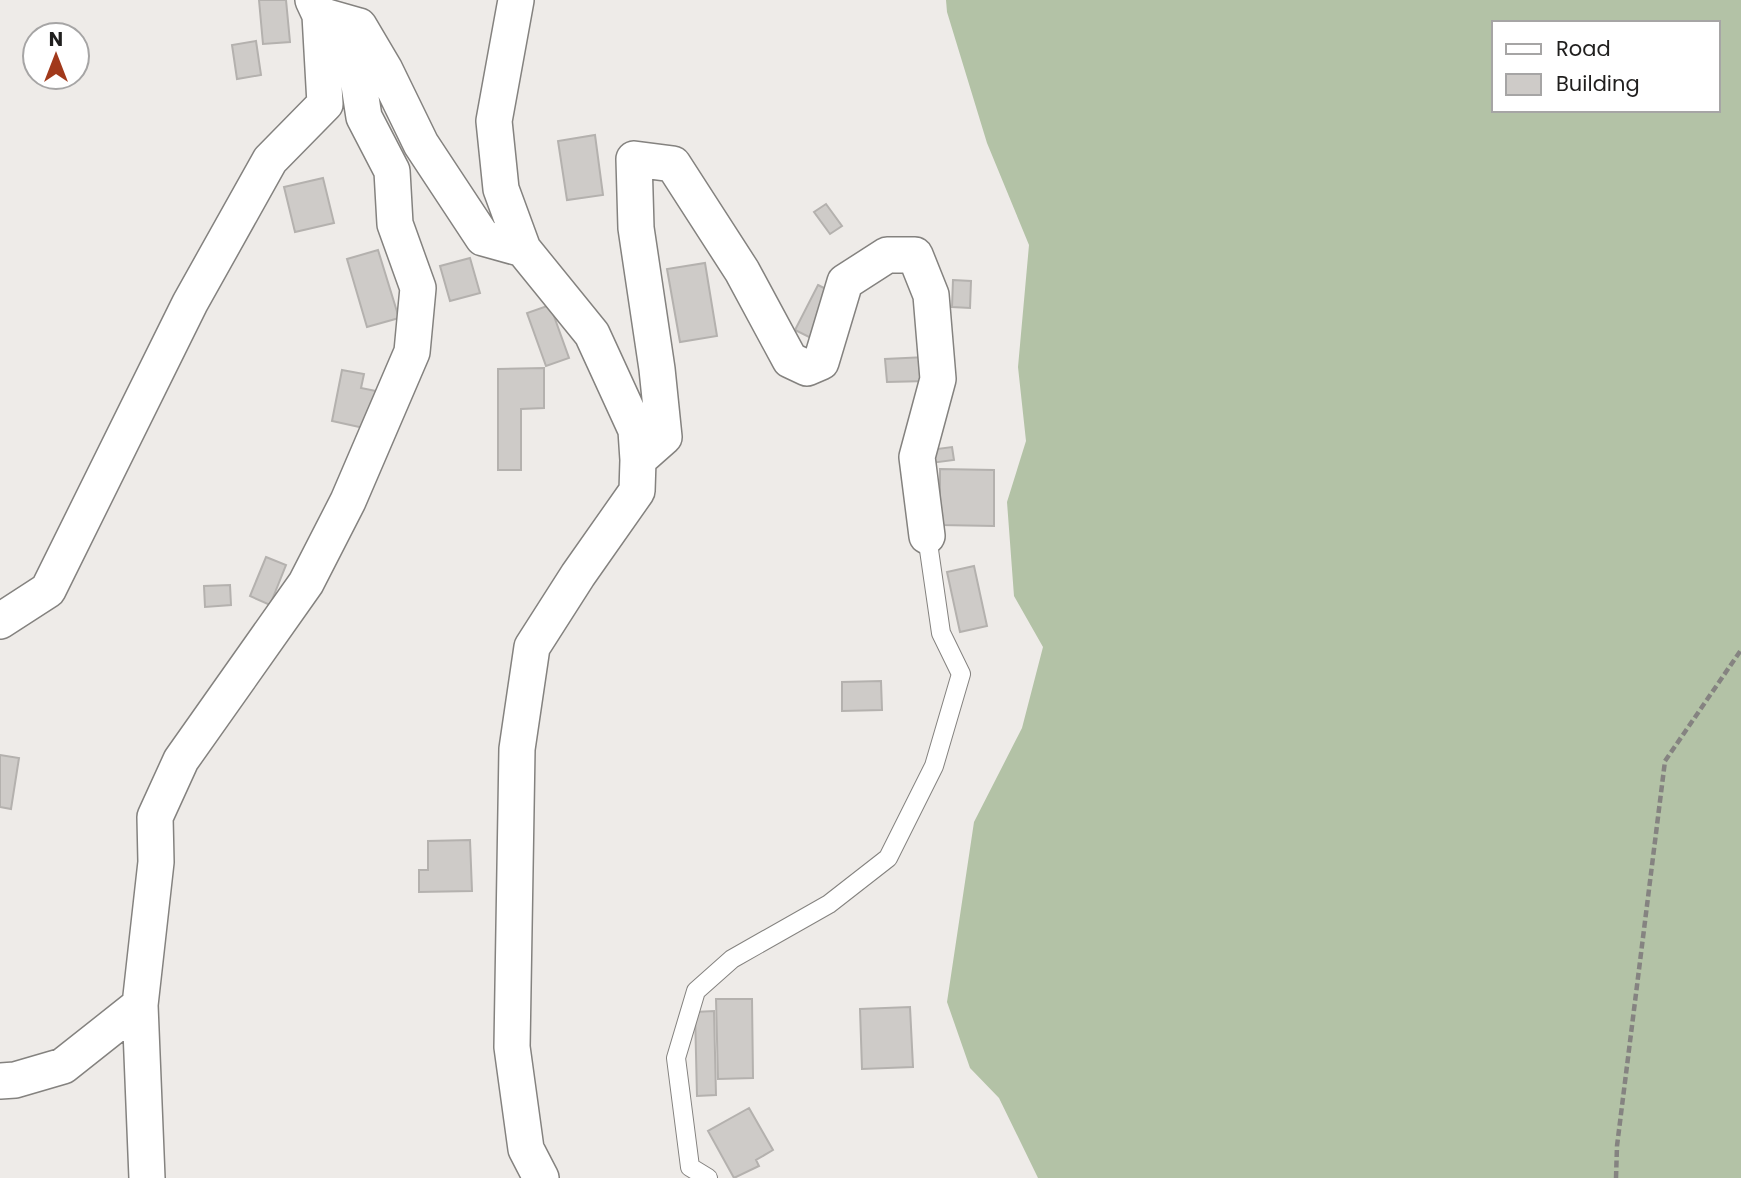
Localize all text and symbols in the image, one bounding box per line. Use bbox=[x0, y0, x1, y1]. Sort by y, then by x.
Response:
north arrow bbox=[21, 21, 91, 91]
legend bbox=[1492, 21, 1720, 112]
text: N bbox=[49, 26, 63, 53]
text: Road bbox=[1556, 34, 1611, 63]
text: Building bbox=[1556, 69, 1640, 98]

